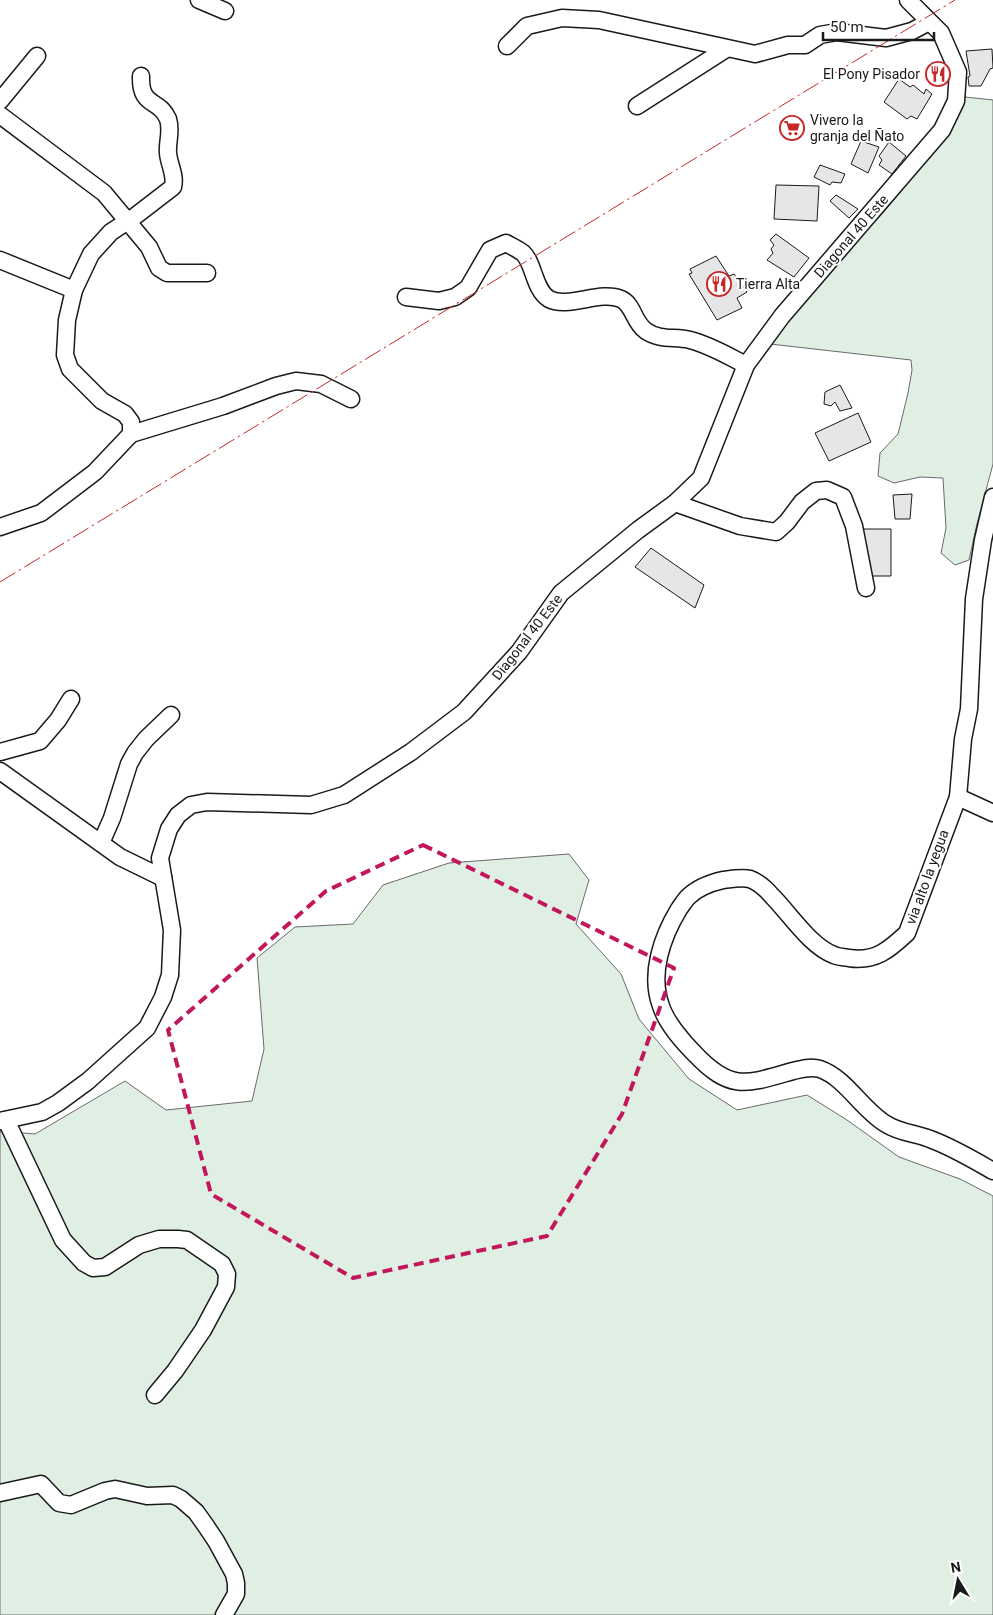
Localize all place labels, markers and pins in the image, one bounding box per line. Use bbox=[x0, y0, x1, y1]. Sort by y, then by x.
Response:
restaurant icon: El Pony Pisador bbox=[925, 61, 951, 87]
place label: El Pony Pisador bbox=[823, 66, 920, 82]
place label: Vivero la granja del Ñato bbox=[810, 112, 904, 144]
supermarket icon: Vivero la granja del Ñato bbox=[779, 115, 805, 141]
restaurant icon: Tierra Alta bbox=[706, 271, 732, 297]
place label: Tierra Alta bbox=[736, 276, 800, 292]

